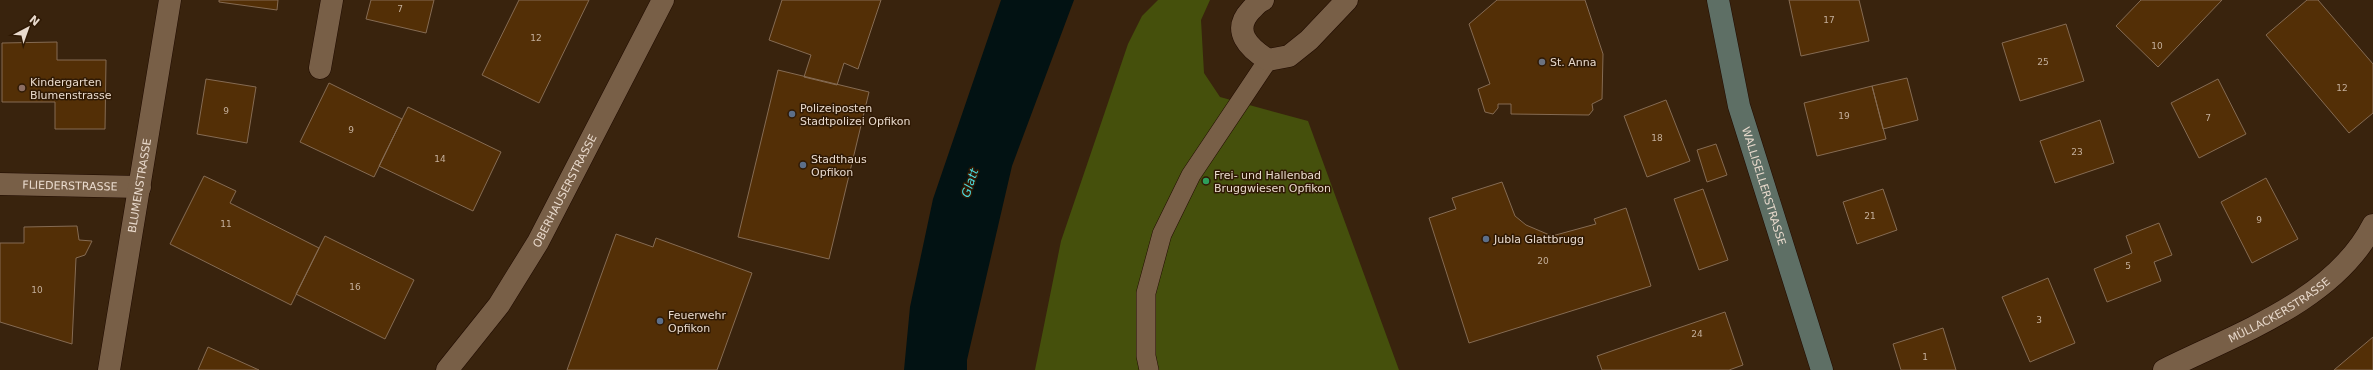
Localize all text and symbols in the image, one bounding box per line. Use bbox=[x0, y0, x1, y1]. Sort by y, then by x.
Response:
house number: 7 bbox=[397, 4, 403, 14]
north arrow bbox=[8, 8, 48, 48]
text: N bbox=[26, 13, 42, 29]
house number: 17 bbox=[1823, 15, 1835, 25]
house number: 12 bbox=[530, 33, 542, 43]
house number: 10 bbox=[2151, 41, 2163, 51]
place label: St. Anna bbox=[1550, 56, 1597, 69]
marker: St. Anna bbox=[1537, 57, 1547, 67]
house number: 25 bbox=[2037, 57, 2049, 67]
place label: Kindergarten Blumenstrasse bbox=[30, 76, 112, 102]
marker: Kindergarten Blumenstrasse bbox=[17, 83, 27, 93]
house number: 12 bbox=[2336, 83, 2348, 93]
place label: Polizeiposten Stadtpolizei Opfikon bbox=[800, 102, 911, 128]
house number: 9 bbox=[223, 106, 229, 116]
marker: Polizeiposten Stadtpolizei Opfikon bbox=[787, 109, 797, 119]
house number: 19 bbox=[1838, 111, 1850, 121]
house number: 7 bbox=[2205, 113, 2211, 123]
house number: 9 bbox=[348, 125, 354, 135]
street label: WALLISELLERSTRASSE bbox=[1739, 125, 1789, 247]
street label: OBERHAUSERSTRASSE bbox=[530, 132, 599, 250]
house number: 18 bbox=[1651, 133, 1663, 143]
street label: BLUMENSTRASSE bbox=[125, 137, 154, 234]
house number: 23 bbox=[2071, 147, 2083, 157]
place label: Stadthaus Opfikon bbox=[811, 153, 867, 179]
house number: 14 bbox=[434, 154, 446, 164]
marker: Stadthaus Opfikon bbox=[798, 160, 808, 170]
water label: Glatt bbox=[959, 166, 982, 199]
place label: Frei- und Hallenbad Bruggwiesen Opfikon bbox=[1214, 169, 1331, 195]
marker: Frei- und Hallenbad Bruggwiesen Opfikon bbox=[1201, 176, 1211, 186]
street label: FLIEDERSTRASSE bbox=[22, 178, 118, 193]
house number: 21 bbox=[1864, 211, 1876, 221]
house number: 9 bbox=[2256, 215, 2262, 225]
house number: 11 bbox=[220, 219, 232, 229]
place label: Jubla Glattbrugg bbox=[1493, 233, 1584, 246]
marker: Jubla Glattbrugg bbox=[1481, 234, 1491, 244]
house number: 20 bbox=[1537, 256, 1549, 266]
house number: 5 bbox=[2125, 261, 2131, 271]
street label: MÜLLACKERSTRASSE bbox=[2226, 275, 2333, 345]
house number: 16 bbox=[349, 282, 361, 292]
house number: 10 bbox=[31, 285, 43, 295]
place label: Feuerwehr Opfikon bbox=[668, 309, 726, 335]
house number: 3 bbox=[2036, 315, 2042, 325]
marker: Feuerwehr Opfikon bbox=[655, 316, 665, 326]
house number: 24 bbox=[1691, 329, 1703, 339]
house number: 1 bbox=[1922, 352, 1928, 362]

